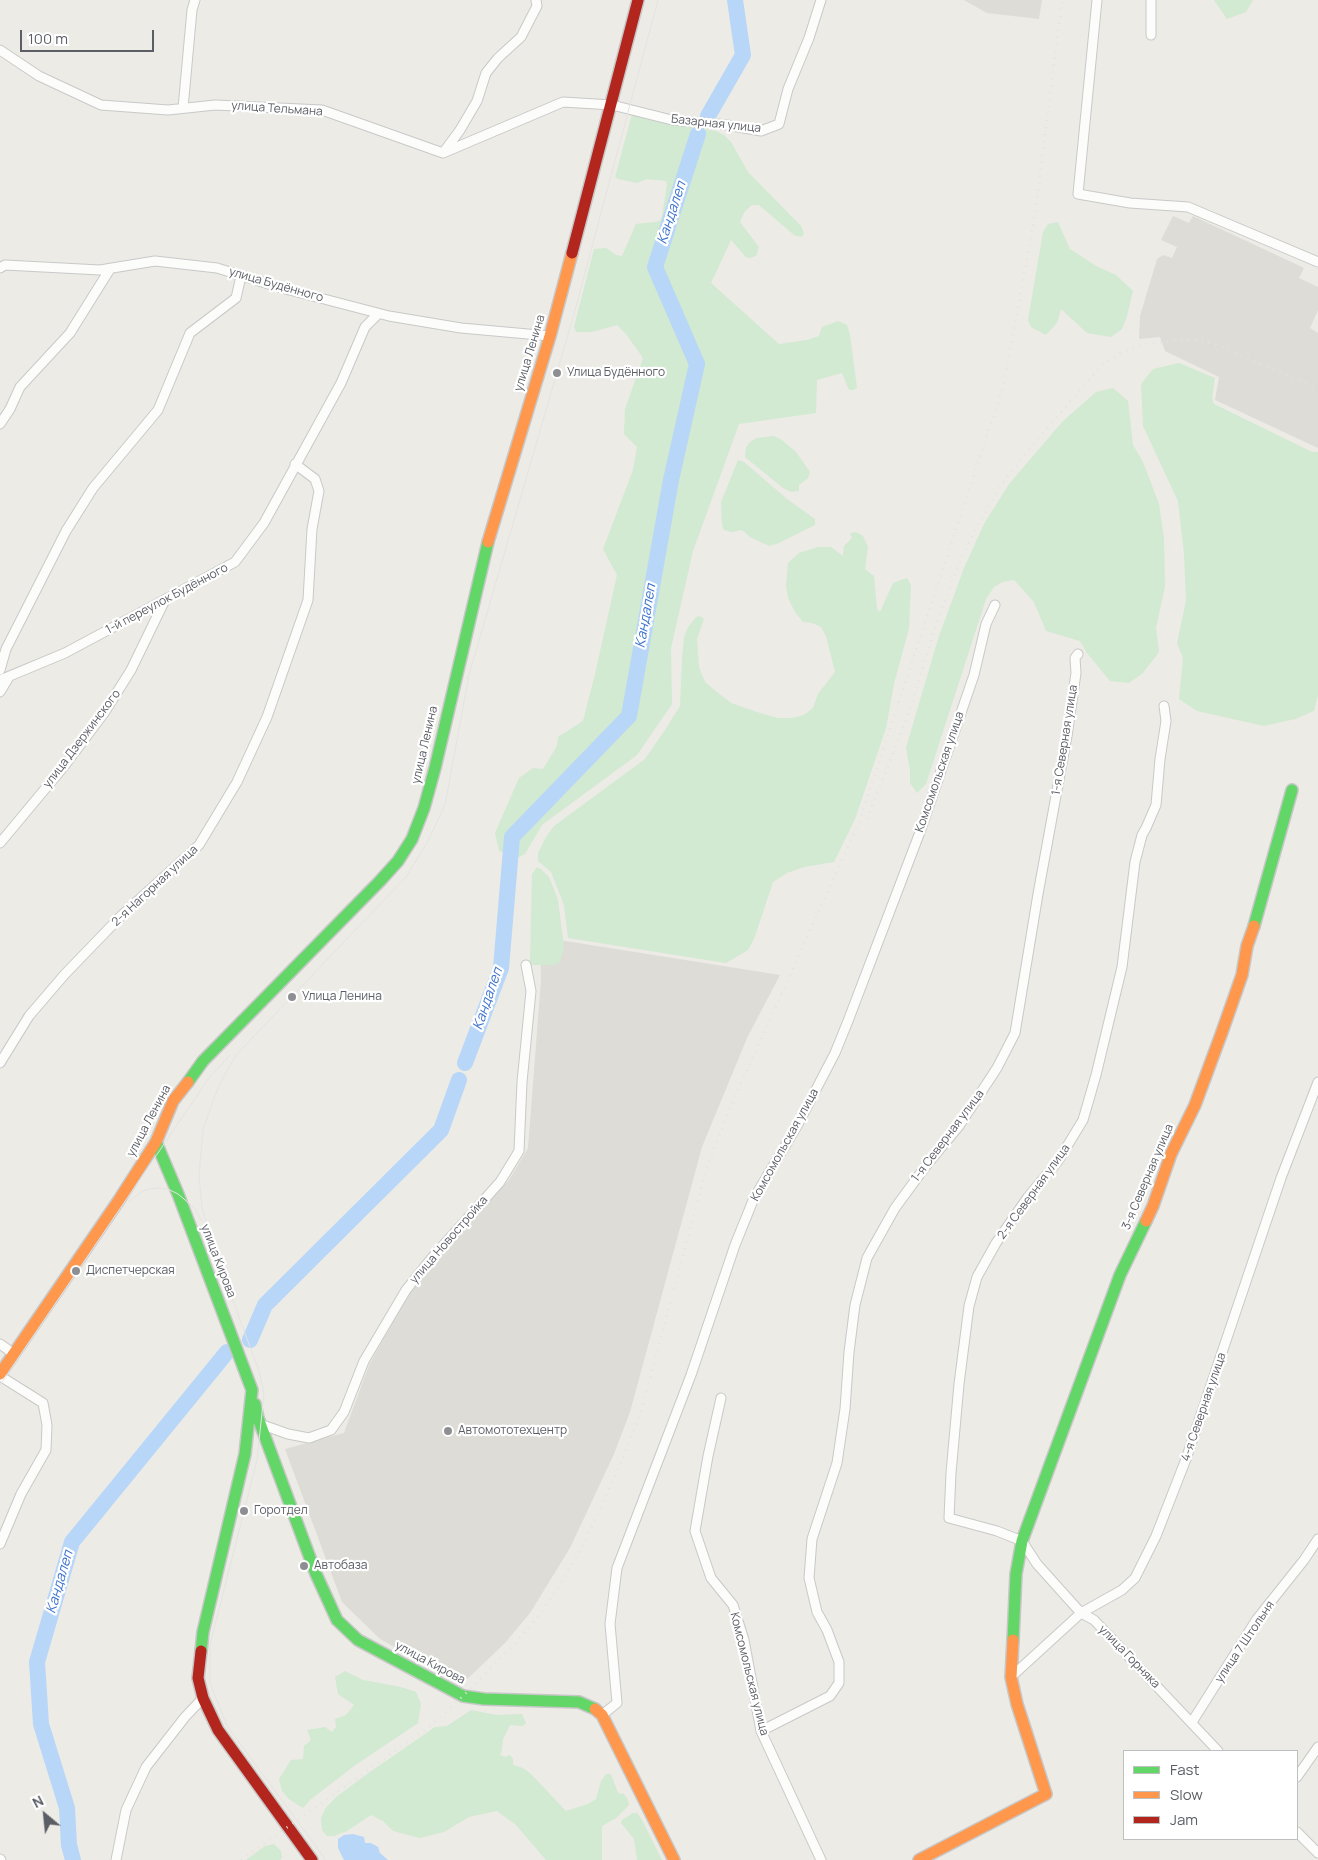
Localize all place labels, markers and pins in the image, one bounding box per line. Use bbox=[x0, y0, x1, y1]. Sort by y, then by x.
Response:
place label: Улица Будённого bbox=[567, 366, 665, 380]
marker: Улица Будённого bbox=[551, 367, 563, 379]
place label: Улица Ленина bbox=[302, 990, 382, 1004]
marker: Улица Ленина bbox=[286, 991, 298, 1003]
place label: Диспетчерская bbox=[86, 1264, 175, 1278]
marker: Диспетчерская bbox=[70, 1265, 82, 1277]
place label: Автомототехцентр bbox=[458, 1424, 567, 1438]
marker: Автомототехцентр bbox=[442, 1425, 454, 1437]
place label: Горотдел bbox=[254, 1504, 308, 1518]
marker: Горотдел bbox=[238, 1505, 250, 1517]
place label: Автобаза bbox=[314, 1559, 367, 1573]
marker: Автобаза bbox=[298, 1560, 310, 1572]

